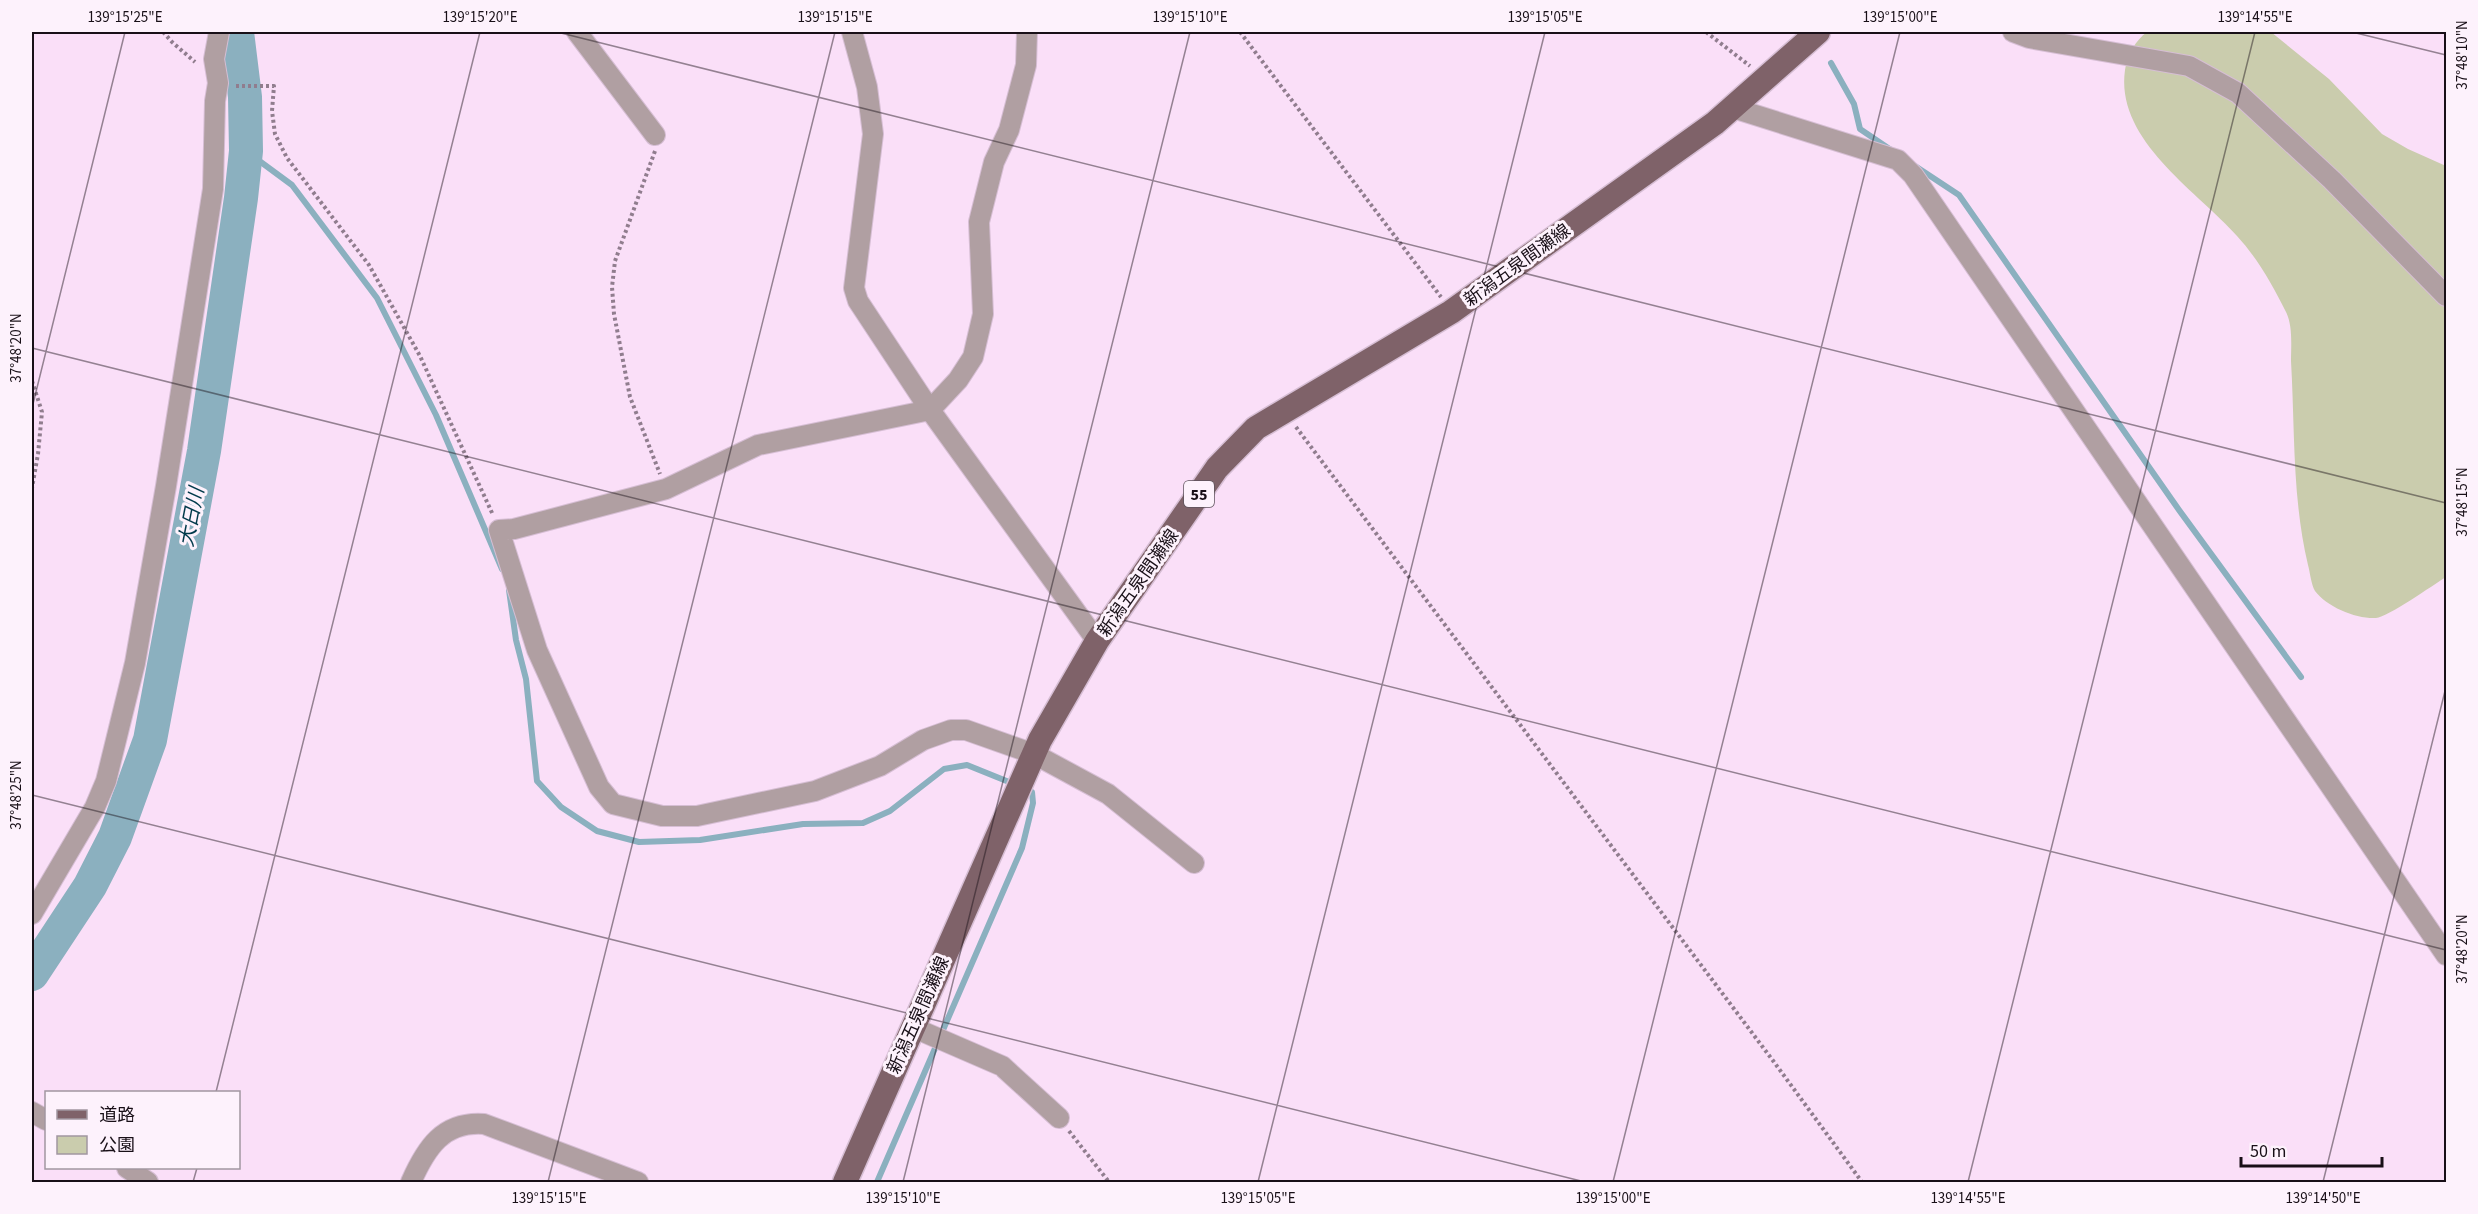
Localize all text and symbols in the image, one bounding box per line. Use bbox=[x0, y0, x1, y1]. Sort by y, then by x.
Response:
text: 139°15'25"E bbox=[87, 7, 163, 28]
text: 139°15'20"E bbox=[442, 7, 518, 28]
text: 139°15'15"E bbox=[797, 7, 873, 28]
text: 139°15'10"E bbox=[1152, 7, 1228, 28]
text: 139°15'05"E bbox=[1507, 7, 1583, 28]
text: 139°15'00"E bbox=[1862, 7, 1938, 28]
text: 139°14'55"E bbox=[2217, 7, 2293, 28]
text: 37°48'10"N bbox=[2452, 20, 2473, 90]
street label: 新潟五泉間瀬線 bbox=[1459, 218, 1576, 313]
text: 37°48'20"N bbox=[6, 313, 27, 383]
text: 37°48'15"N bbox=[2452, 467, 2473, 537]
road number: 55 bbox=[1184, 481, 1214, 507]
water label: 大日川 bbox=[173, 483, 212, 549]
street label: 新潟五泉間瀬線 bbox=[1092, 525, 1185, 642]
text: 37°48'25"N bbox=[6, 760, 27, 830]
text: 37°48'20"N bbox=[2452, 914, 2473, 984]
street label: 新潟五泉間瀬線 bbox=[881, 953, 956, 1078]
legend bbox=[45, 1091, 240, 1169]
text: 道路 bbox=[99, 1103, 135, 1128]
scale bar bbox=[2241, 1130, 2382, 1168]
text: 公園 bbox=[99, 1133, 135, 1158]
text: 50 m bbox=[2250, 1139, 2286, 1164]
text: 139°15'15"E bbox=[511, 1188, 587, 1209]
text: 139°15'10"E bbox=[865, 1188, 941, 1209]
text: 139°15'05"E bbox=[1220, 1188, 1296, 1209]
text: 139°15'00"E bbox=[1575, 1188, 1651, 1209]
text: 139°14'55"E bbox=[1930, 1188, 2006, 1209]
text: 139°14'50"E bbox=[2285, 1188, 2361, 1209]

